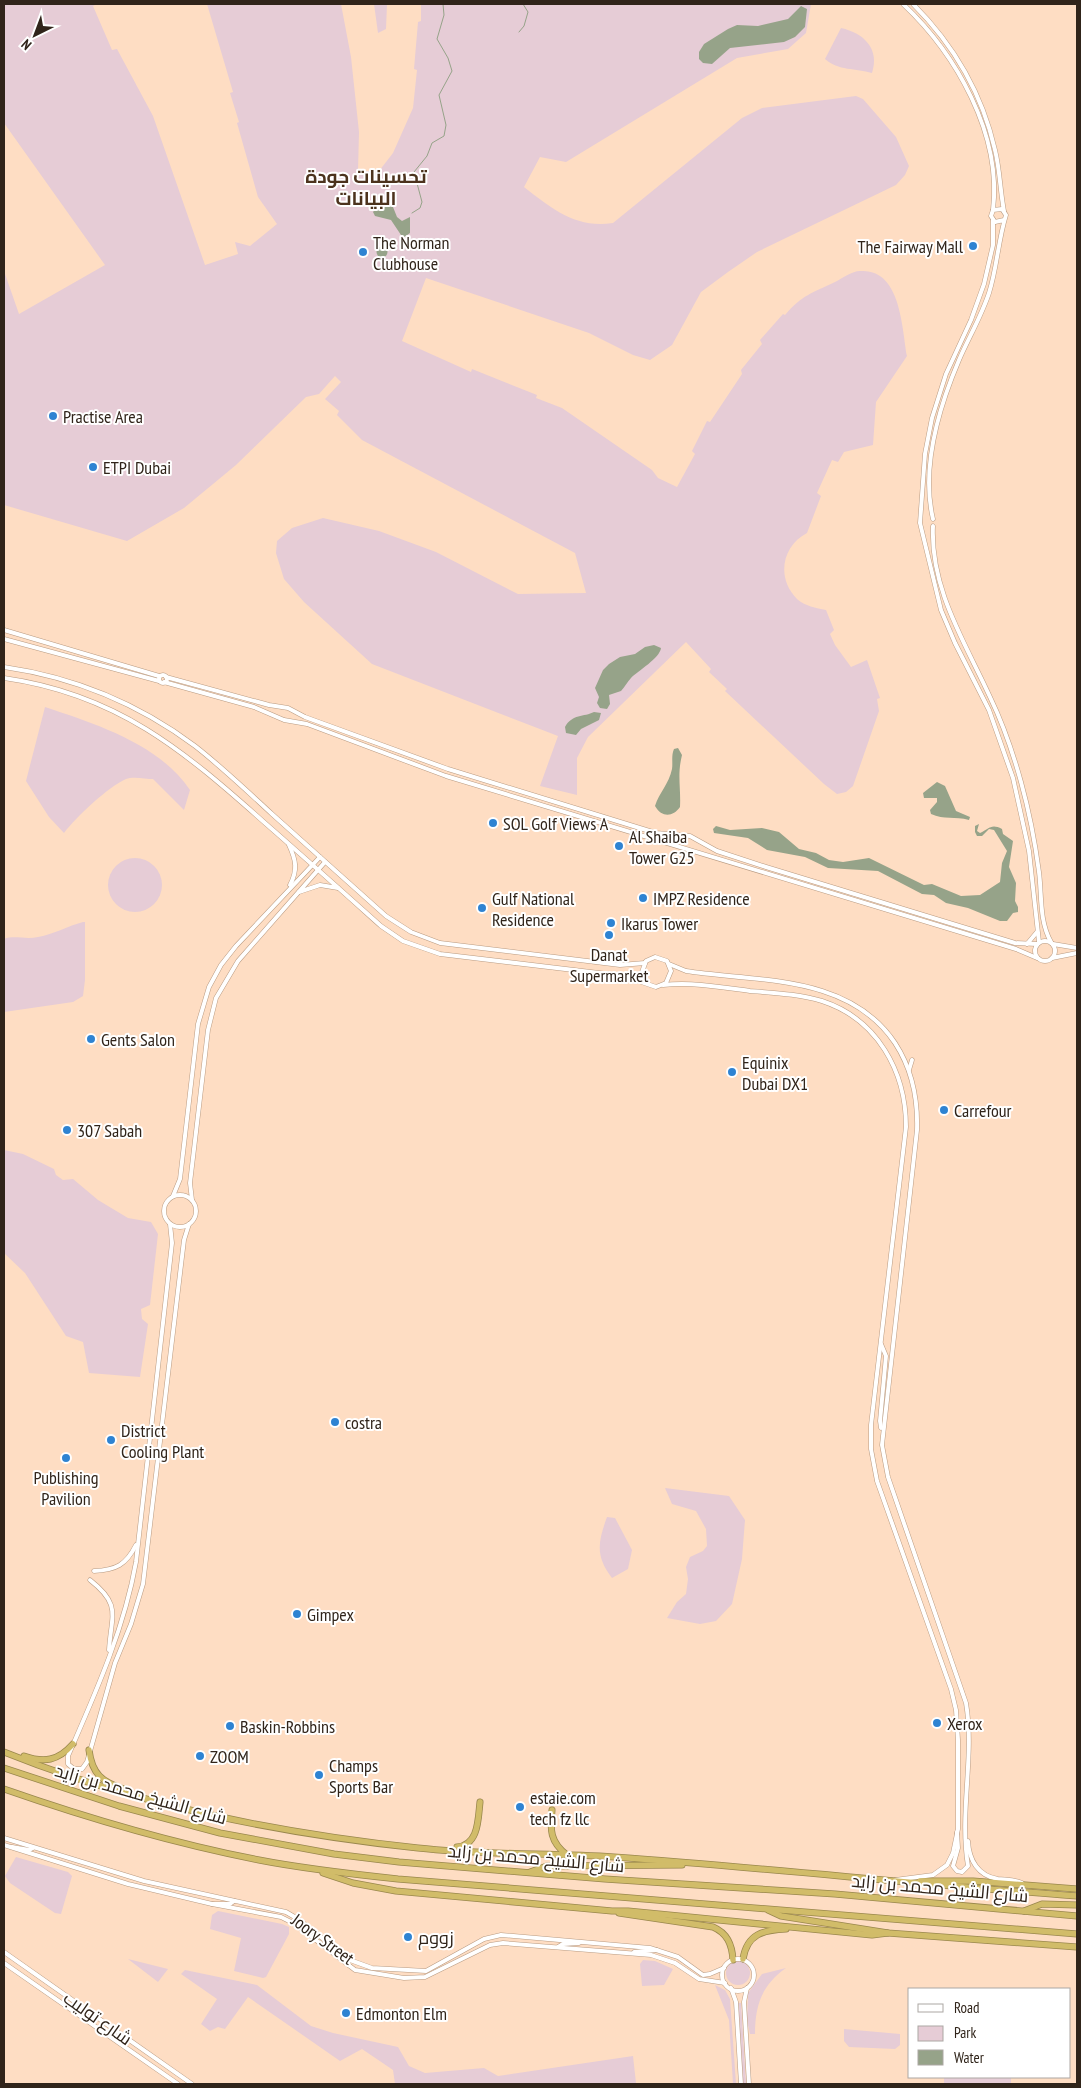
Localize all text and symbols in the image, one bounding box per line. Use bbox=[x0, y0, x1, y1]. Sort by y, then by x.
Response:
north arrow bbox=[10, 10, 60, 60]
text: N bbox=[17, 35, 35, 54]
district label: تحسينات جودة البيانات bbox=[305, 164, 428, 210]
place label: The Norman Clubhouse bbox=[373, 231, 449, 275]
place label: The Fairway Mall bbox=[857, 235, 964, 258]
marker: The Fairway Mall bbox=[967, 240, 979, 252]
marker: The Norman Clubhouse bbox=[357, 246, 369, 258]
place label: Practise Area bbox=[63, 405, 143, 428]
marker: Practise Area bbox=[47, 410, 59, 422]
place label: ETPI Dubai bbox=[103, 456, 171, 479]
marker: ETPI Dubai bbox=[87, 461, 99, 473]
place label: SOL Golf Views A bbox=[503, 812, 609, 835]
marker: SOL Golf Views A bbox=[487, 817, 499, 829]
place label: Al Shaiba Tower G25 bbox=[629, 825, 695, 869]
marker: Al Shaiba Tower G25 bbox=[613, 840, 625, 852]
place label: Gulf National Residence bbox=[492, 887, 575, 931]
place label: IMPZ Residence bbox=[653, 887, 750, 910]
marker: IMPZ Residence bbox=[637, 892, 649, 904]
marker: Gulf National Residence bbox=[476, 902, 488, 914]
place label: Ikarus Tower bbox=[621, 912, 698, 935]
marker: Ikarus Tower bbox=[605, 917, 617, 929]
marker: Danat Supermarket bbox=[603, 929, 615, 941]
place label: Danat Supermarket bbox=[570, 943, 648, 987]
place label: Gents Salon bbox=[101, 1028, 175, 1051]
marker: Gents Salon bbox=[85, 1033, 97, 1045]
place label: Equinix Dubai DX1 bbox=[742, 1051, 808, 1095]
marker: Equinix Dubai DX1 bbox=[726, 1066, 738, 1078]
place label: Carrefour bbox=[954, 1099, 1012, 1122]
marker: Carrefour bbox=[938, 1104, 950, 1116]
place label: 307 Sabah bbox=[77, 1119, 142, 1142]
marker: 307 Sabah bbox=[61, 1124, 73, 1136]
place label: costra bbox=[345, 1411, 382, 1434]
marker: costra bbox=[329, 1416, 341, 1428]
place label: District Cooling Plant bbox=[121, 1419, 204, 1463]
marker: District Cooling Plant bbox=[105, 1434, 117, 1446]
marker: Publishing Pavilion bbox=[60, 1452, 72, 1464]
place label: Publishing Pavilion bbox=[34, 1466, 98, 1510]
place label: Gimpex bbox=[307, 1603, 354, 1626]
marker: Gimpex bbox=[291, 1608, 303, 1620]
place label: Xerox bbox=[947, 1712, 983, 1735]
place label: Baskin-Robbins bbox=[240, 1715, 335, 1738]
marker: Xerox bbox=[931, 1717, 943, 1729]
marker: Baskin-Robbins bbox=[224, 1720, 236, 1732]
place label: ZOOM bbox=[210, 1745, 249, 1768]
marker: ZOOM bbox=[194, 1750, 206, 1762]
place label: Champs Sports Bar bbox=[329, 1754, 393, 1798]
street label: شارع الشيخ محمد بن زايد bbox=[52, 1758, 230, 1830]
marker: Champs Sports Bar bbox=[313, 1769, 325, 1781]
place label: estaie.com tech fz llc bbox=[530, 1786, 596, 1830]
marker: estaie.com tech fz llc bbox=[514, 1801, 526, 1813]
street label: شارع الشيخ محمد بن زايد bbox=[446, 1839, 625, 1878]
street label: شارع الشيخ محمد بن زايد bbox=[850, 1869, 1029, 1908]
street label: Joory Street bbox=[286, 1908, 359, 1970]
place label: زووم bbox=[418, 1926, 454, 1950]
marker: زووم bbox=[402, 1931, 414, 1943]
street label: شارع توليب bbox=[59, 1986, 137, 2051]
legend bbox=[908, 1988, 1071, 2078]
text: Road bbox=[954, 1998, 980, 2017]
place label: Edmonton Elm bbox=[356, 2002, 447, 2025]
marker: Edmonton Elm bbox=[340, 2007, 352, 2019]
text: Park bbox=[954, 2023, 976, 2042]
text: Water bbox=[954, 2048, 985, 2067]

